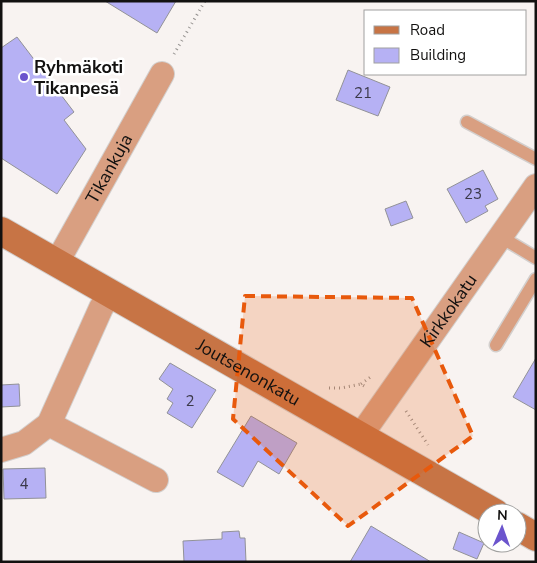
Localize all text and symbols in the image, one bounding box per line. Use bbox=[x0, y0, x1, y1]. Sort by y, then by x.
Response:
legend bbox=[364, 10, 527, 75]
text: Road bbox=[410, 20, 445, 40]
text: Building bbox=[410, 45, 466, 65]
place label: Ryhmäkoti Tikanpesä bbox=[34, 55, 123, 100]
marker: Ryhmäkoti Tikanpesä bbox=[18, 71, 30, 83]
house number: 21 bbox=[354, 83, 372, 103]
street label: Tikankuja bbox=[80, 130, 138, 208]
house number: 23 bbox=[464, 184, 482, 204]
street label: Kirkkokatu bbox=[414, 269, 483, 352]
street label: Joutsenonkatu bbox=[191, 333, 305, 411]
house number: 2 bbox=[185, 391, 195, 411]
house number: 4 bbox=[19, 474, 29, 494]
north arrow bbox=[477, 503, 527, 553]
text: N bbox=[497, 506, 508, 525]

